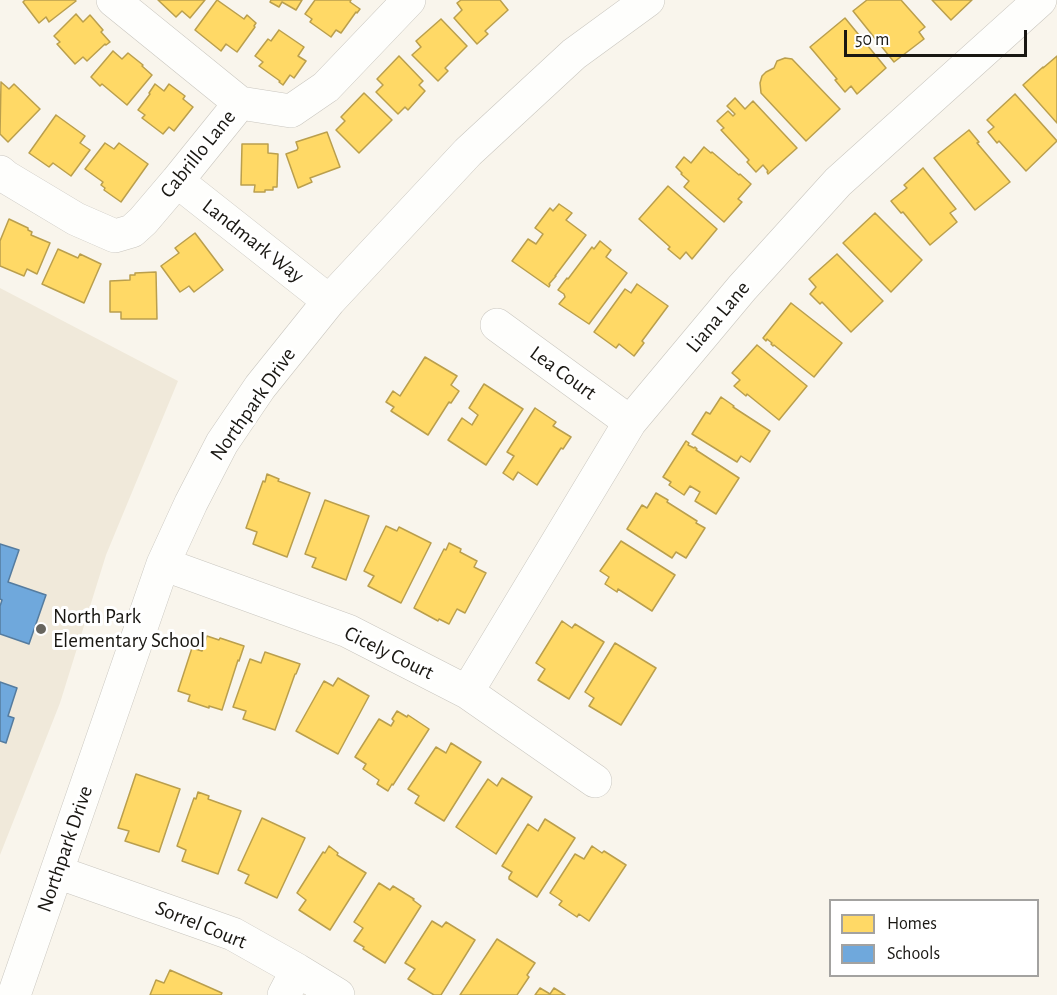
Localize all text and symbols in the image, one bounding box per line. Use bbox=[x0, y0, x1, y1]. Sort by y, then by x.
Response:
scale bar bbox=[847, 18, 1030, 56]
text: 50 m bbox=[855, 31, 889, 49]
street label: Cabrillo Lane bbox=[155, 105, 241, 203]
street label: Landmark Way bbox=[197, 193, 309, 289]
street label: Liana Lane bbox=[681, 276, 755, 358]
street label: Lea Court bbox=[525, 340, 601, 406]
street label: Northpark Drive bbox=[205, 343, 301, 465]
place label: North Park Elementary School bbox=[53, 604, 205, 654]
street label: Cicely Court bbox=[340, 621, 438, 685]
marker: North Park Elementary School bbox=[34, 622, 48, 636]
street label: Northpark Drive bbox=[32, 782, 98, 916]
street label: Sorrel Court bbox=[152, 895, 250, 955]
legend bbox=[829, 899, 1039, 977]
text: Homes bbox=[887, 915, 937, 933]
text: Schools bbox=[887, 945, 940, 963]

